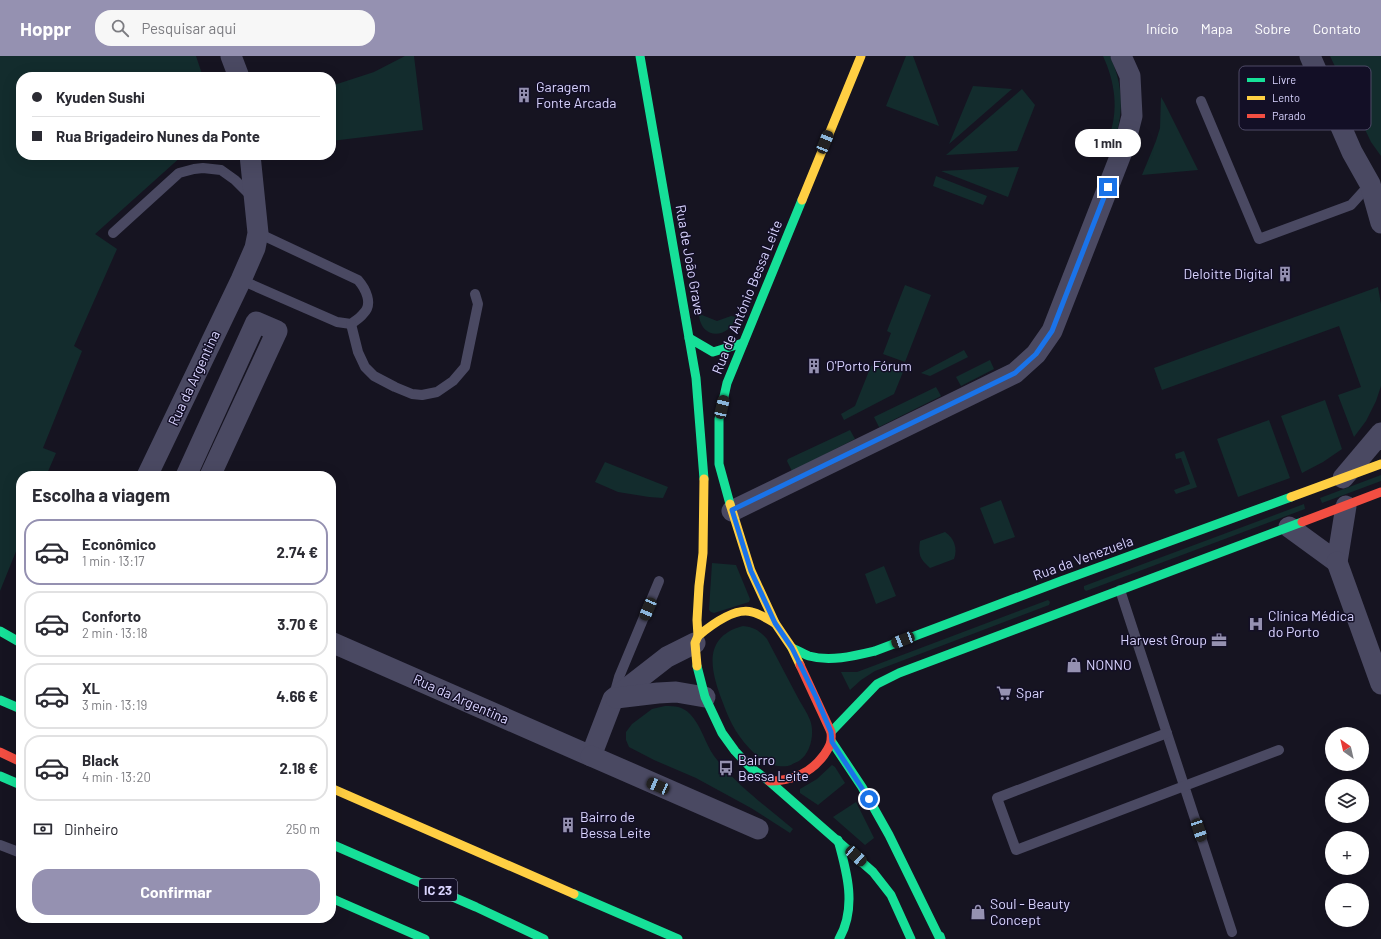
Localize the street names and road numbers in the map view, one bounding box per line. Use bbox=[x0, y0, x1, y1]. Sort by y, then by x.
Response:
street label: Rua de João Grave bbox=[672, 203, 709, 316]
street label: Rua de António Bessa Leite bbox=[708, 217, 785, 376]
street label: Rua da Argentina bbox=[164, 328, 223, 428]
street label: Rua da Venezuela bbox=[1031, 532, 1135, 583]
street label: Rua da Argentina bbox=[411, 670, 512, 727]
road number: IC 23 bbox=[419, 879, 457, 901]

